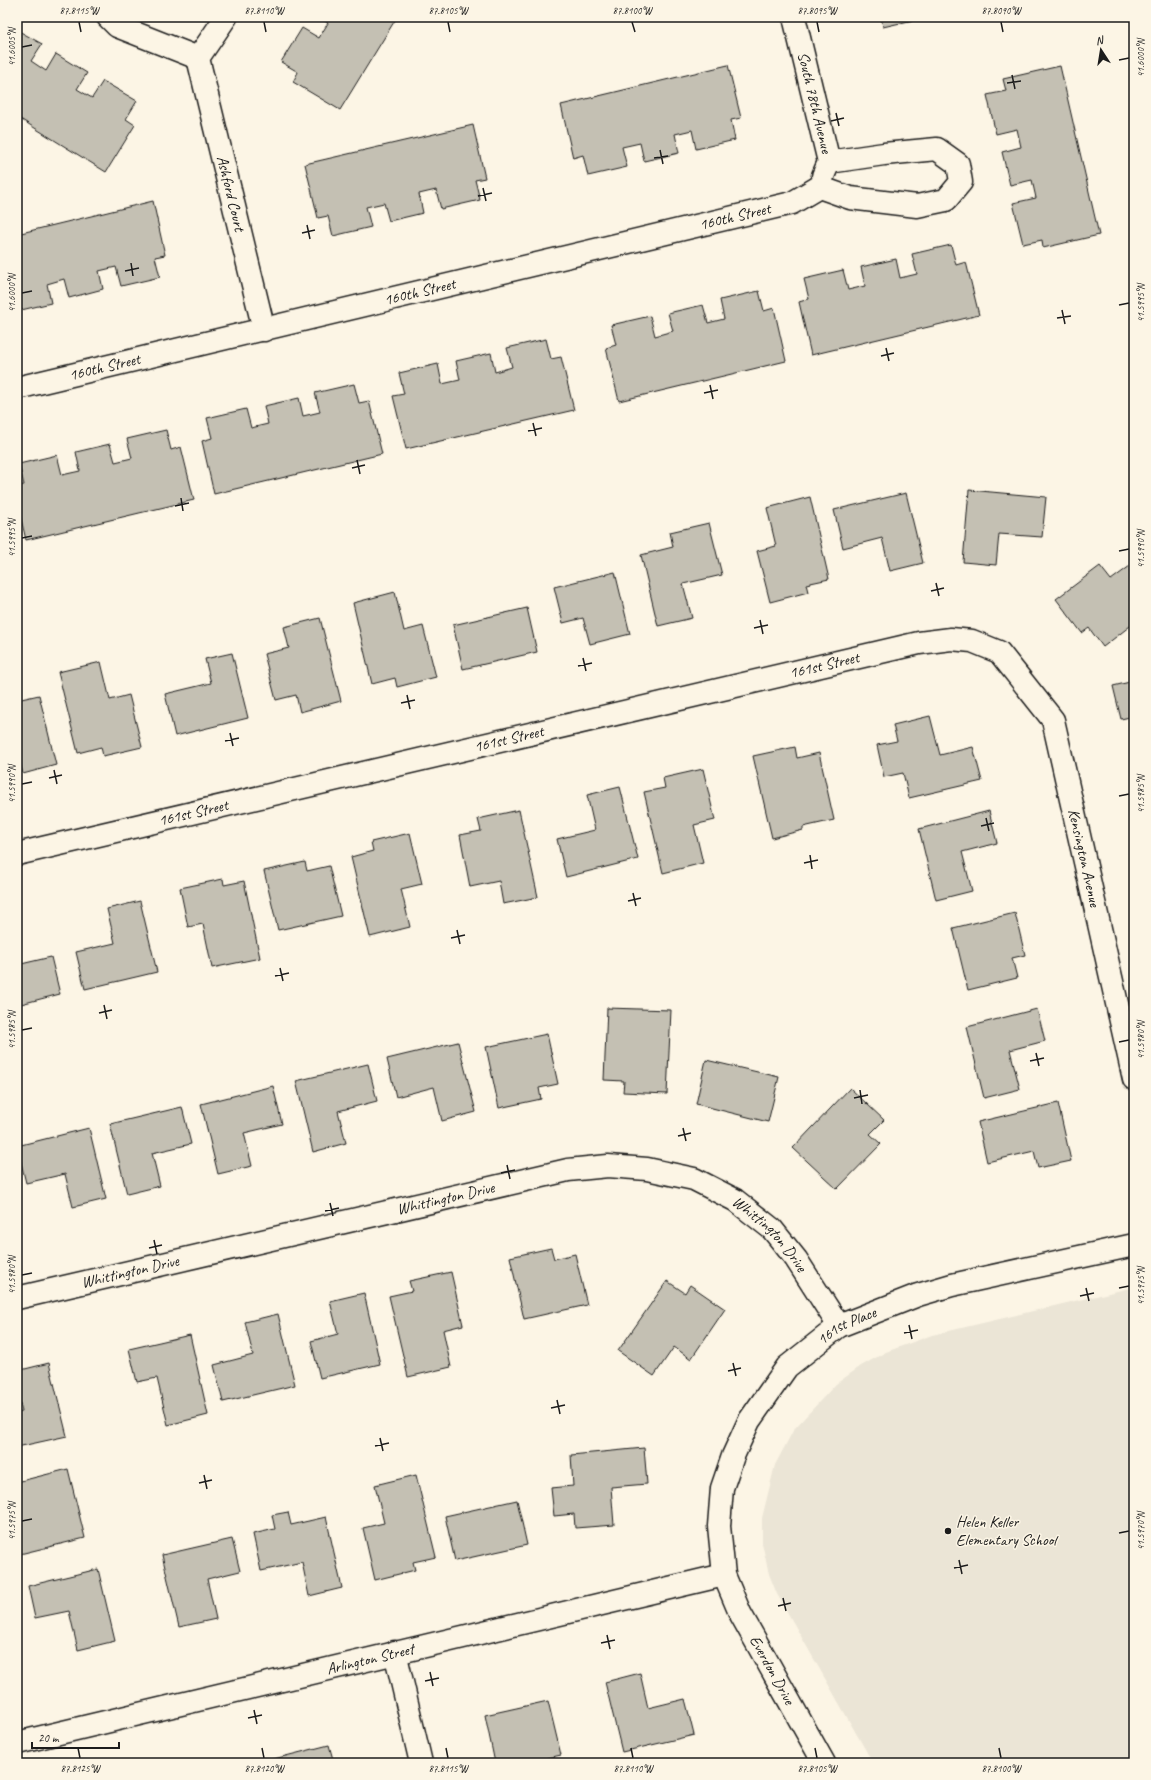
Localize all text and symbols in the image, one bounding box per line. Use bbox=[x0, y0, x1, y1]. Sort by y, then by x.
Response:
text: 87.8115°W bbox=[59, 4, 100, 17]
text: 87.8110°W bbox=[244, 4, 285, 17]
text: 87.8105°W bbox=[428, 4, 469, 17]
text: 87.8100°W bbox=[612, 4, 653, 17]
text: 87.8095°W bbox=[797, 4, 838, 17]
text: 87.8090°W bbox=[981, 4, 1022, 17]
text: 41.6005°N bbox=[5, 26, 18, 66]
north arrow bbox=[1081, 30, 1121, 70]
text: N bbox=[1094, 32, 1106, 48]
text: 41.6000°N bbox=[1134, 37, 1147, 77]
street label: South 78th Avenue bbox=[793, 50, 837, 157]
street label: Ashford Court bbox=[212, 154, 250, 235]
street label: 160th Street bbox=[697, 198, 774, 235]
text: 41.6000°N bbox=[5, 272, 18, 312]
street label: 160th Street bbox=[382, 273, 459, 310]
text: 41.5995°N bbox=[1134, 282, 1147, 322]
street label: 160th Street bbox=[67, 349, 144, 385]
text: 41.5995°N bbox=[5, 517, 18, 557]
text: 41.5990°N bbox=[1134, 528, 1147, 568]
street label: 161st Street bbox=[787, 647, 863, 683]
street label: 161st Street bbox=[472, 721, 547, 757]
text: 41.5990°N bbox=[5, 763, 18, 803]
text: 41.5985°N bbox=[1134, 773, 1147, 813]
street label: 161st Street bbox=[156, 795, 232, 831]
street label: Kensington Avenue bbox=[1063, 807, 1105, 911]
text: 41.5985°N bbox=[5, 1009, 18, 1049]
text: 41.5980°N bbox=[1134, 1019, 1147, 1059]
street label: Whittington Drive bbox=[395, 1177, 498, 1219]
street label: Whittington Drive bbox=[728, 1192, 813, 1277]
street label: Whittington Drive bbox=[79, 1250, 182, 1293]
text: 41.5980°N bbox=[5, 1254, 18, 1294]
text: 41.5975°N bbox=[1134, 1265, 1147, 1305]
street label: 161st Place bbox=[813, 1302, 881, 1349]
text: 41.5975°N bbox=[5, 1500, 18, 1540]
text: 41.5970°N bbox=[1134, 1510, 1147, 1550]
place label: Helen Keller Elementary School bbox=[956, 1512, 1059, 1550]
marker: Helen Keller Elementary School bbox=[943, 1526, 953, 1536]
street label: Everdon Drive bbox=[745, 1632, 800, 1710]
street label: Arlington Street bbox=[324, 1638, 418, 1679]
scale bar bbox=[32, 1724, 119, 1750]
text: 20 m bbox=[38, 1730, 60, 1746]
text: 87.8125°W bbox=[60, 1762, 101, 1775]
text: 87.8120°W bbox=[244, 1762, 285, 1775]
text: 87.8115°W bbox=[428, 1762, 469, 1775]
text: 87.8110°W bbox=[613, 1762, 654, 1775]
text: 87.8105°W bbox=[797, 1762, 838, 1775]
text: 87.8100°W bbox=[981, 1762, 1022, 1775]

